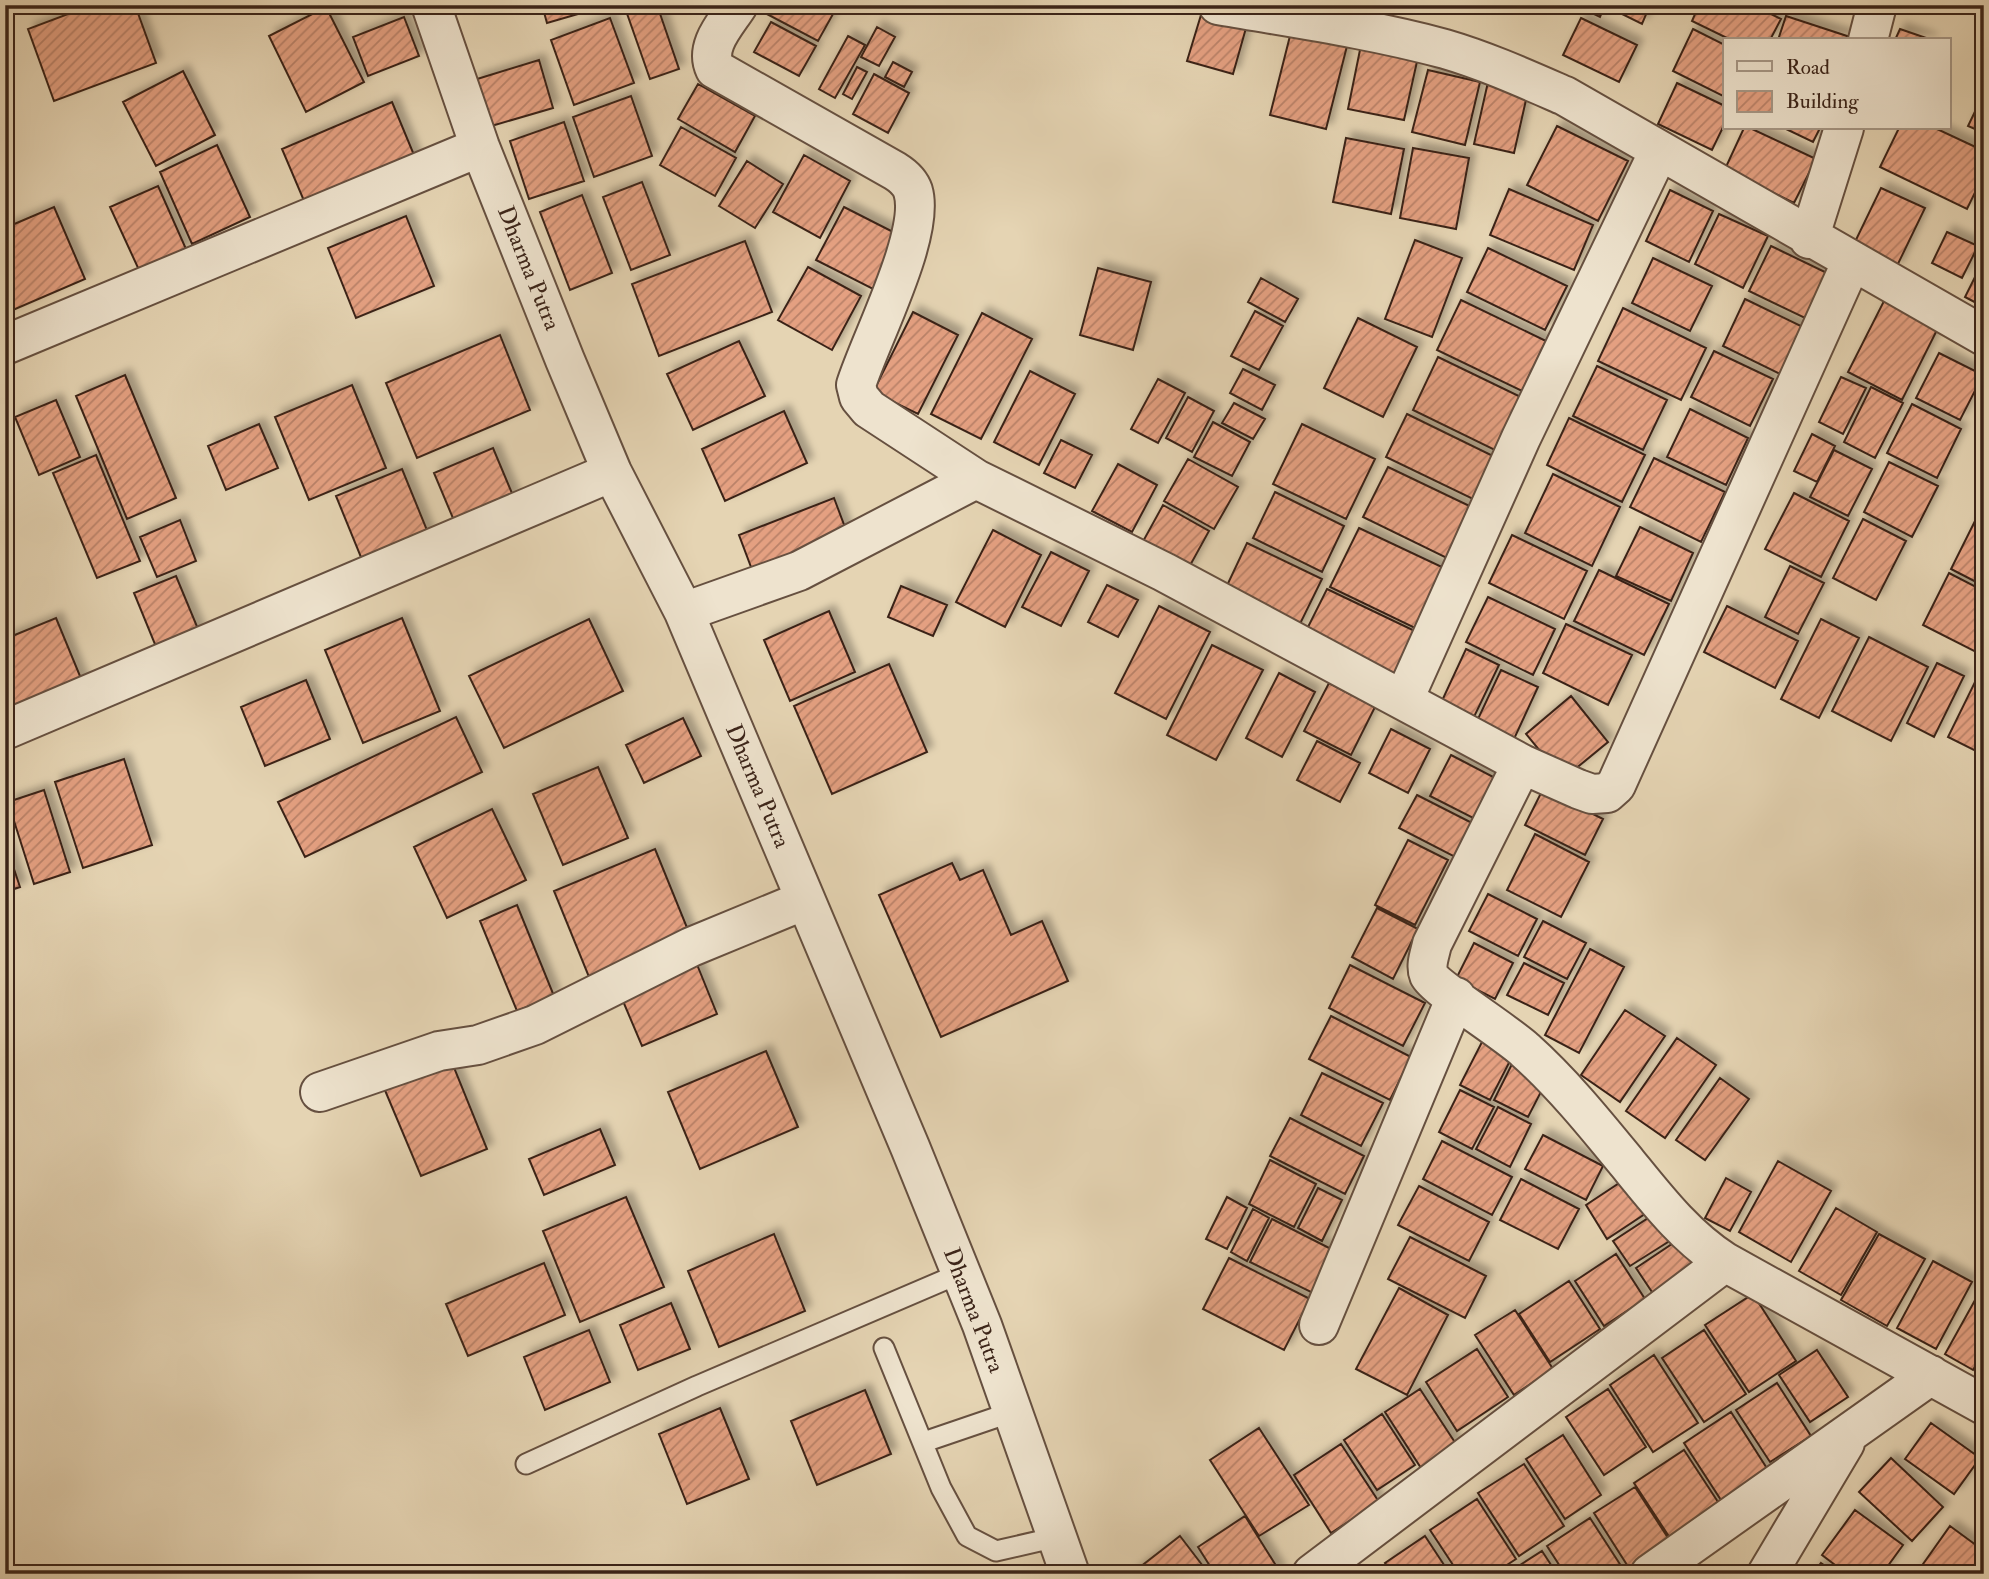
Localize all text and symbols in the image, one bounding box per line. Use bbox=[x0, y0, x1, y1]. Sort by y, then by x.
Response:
legend bbox=[1723, 38, 1951, 130]
text: Road bbox=[1786, 54, 1831, 81]
text: Building bbox=[1786, 88, 1859, 115]
street label: Dharma Putra bbox=[491, 202, 567, 335]
street label: Dharma Putra bbox=[719, 720, 797, 853]
street label: Dharma Putra bbox=[937, 1243, 1011, 1377]

